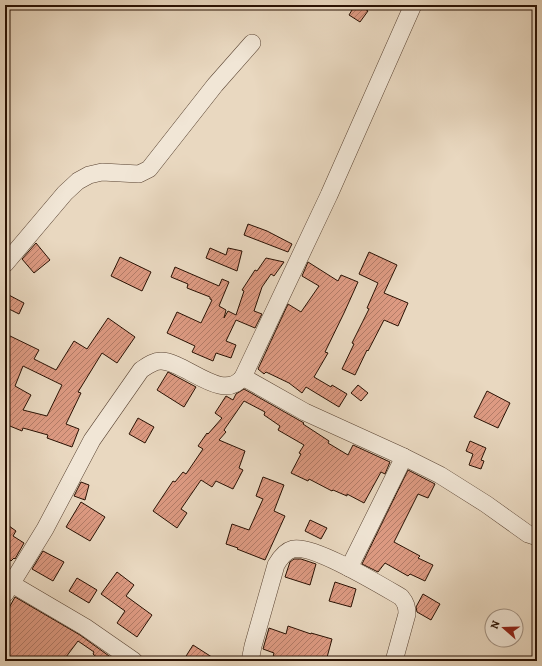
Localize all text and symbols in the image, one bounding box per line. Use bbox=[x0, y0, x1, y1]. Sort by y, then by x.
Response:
north arrow bbox=[484, 608, 524, 648]
text: N bbox=[487, 618, 503, 631]

